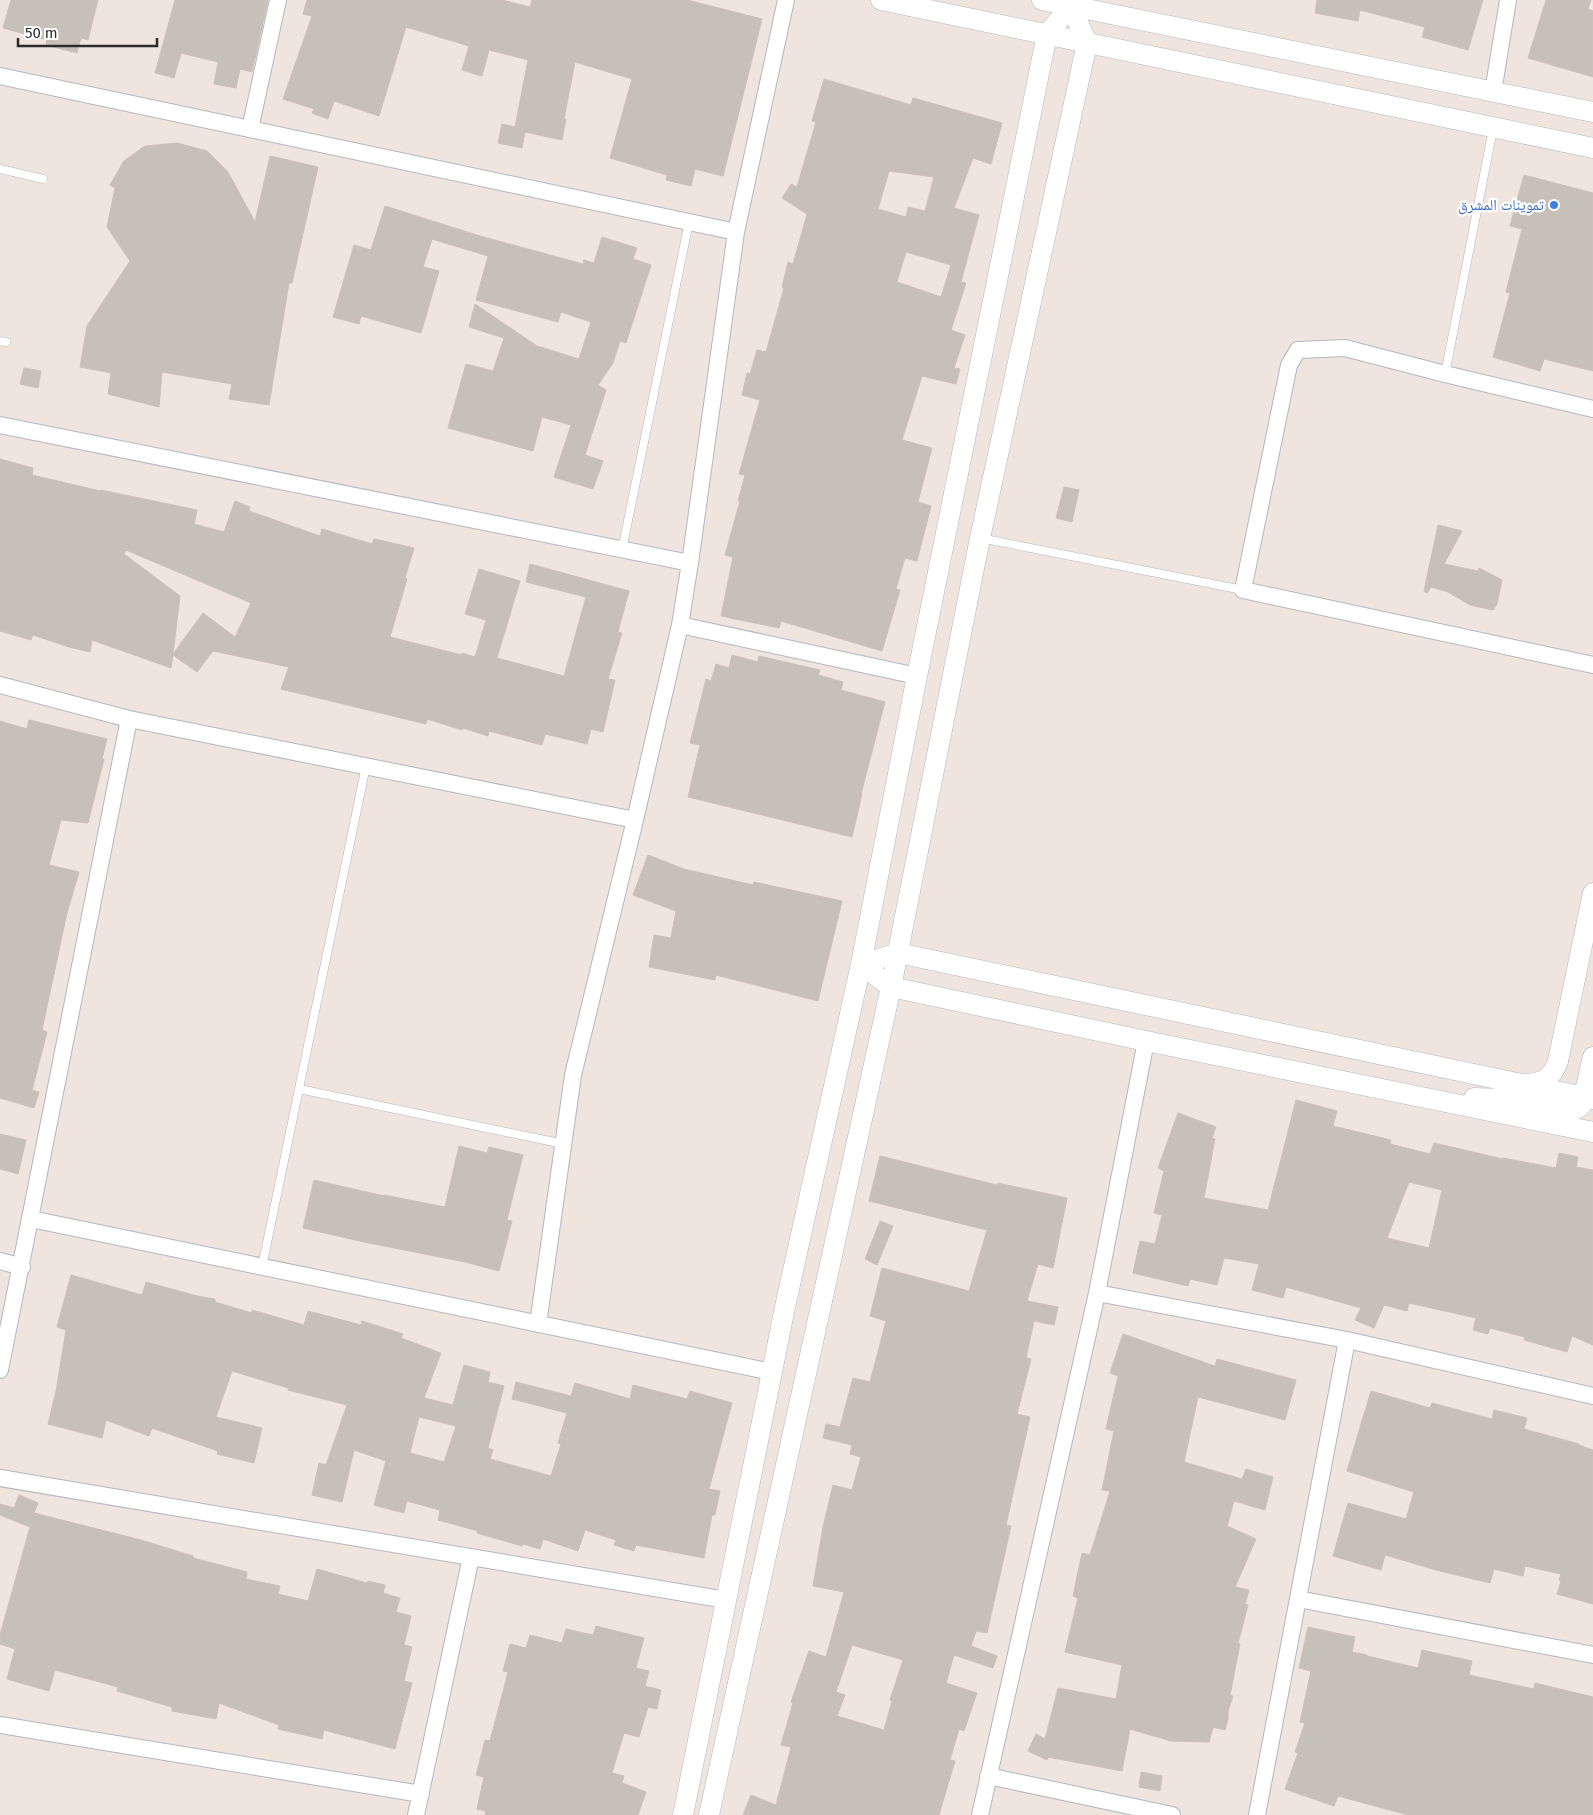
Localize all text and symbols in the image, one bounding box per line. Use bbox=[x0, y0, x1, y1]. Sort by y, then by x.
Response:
scale bar bbox=[18, 15, 156, 47]
text: 50 m bbox=[25, 24, 58, 42]
place label: تموينات المشرق bbox=[1458, 196, 1545, 215]
marker: تموينات المشرق bbox=[1548, 199, 1560, 211]

